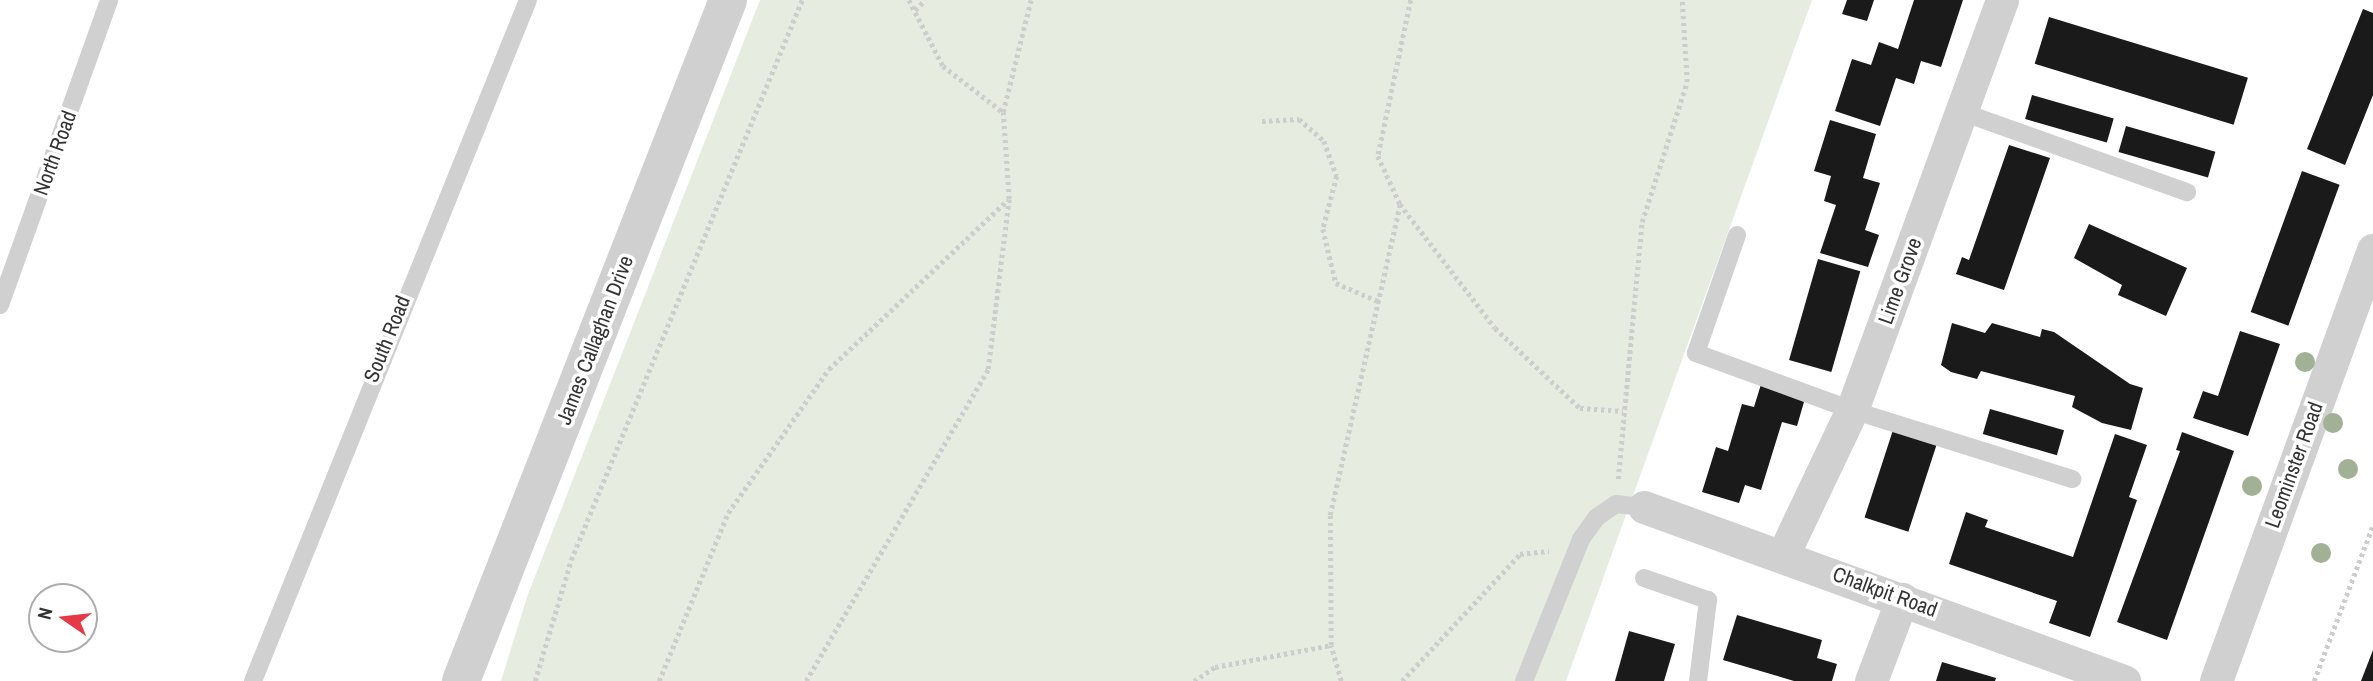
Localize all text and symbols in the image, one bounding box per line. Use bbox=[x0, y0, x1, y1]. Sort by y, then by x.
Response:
street label: North Road bbox=[28, 107, 82, 199]
street label: Lime Grove bbox=[1873, 234, 1927, 328]
street label: James Callaghan Drive bbox=[551, 252, 639, 428]
street label: South Road bbox=[358, 292, 416, 386]
street label: Leominster Road bbox=[2260, 399, 2328, 531]
street label: Chalkpit Road bbox=[1829, 561, 1941, 623]
north arrow bbox=[28, 583, 98, 653]
text: N bbox=[31, 605, 59, 622]

